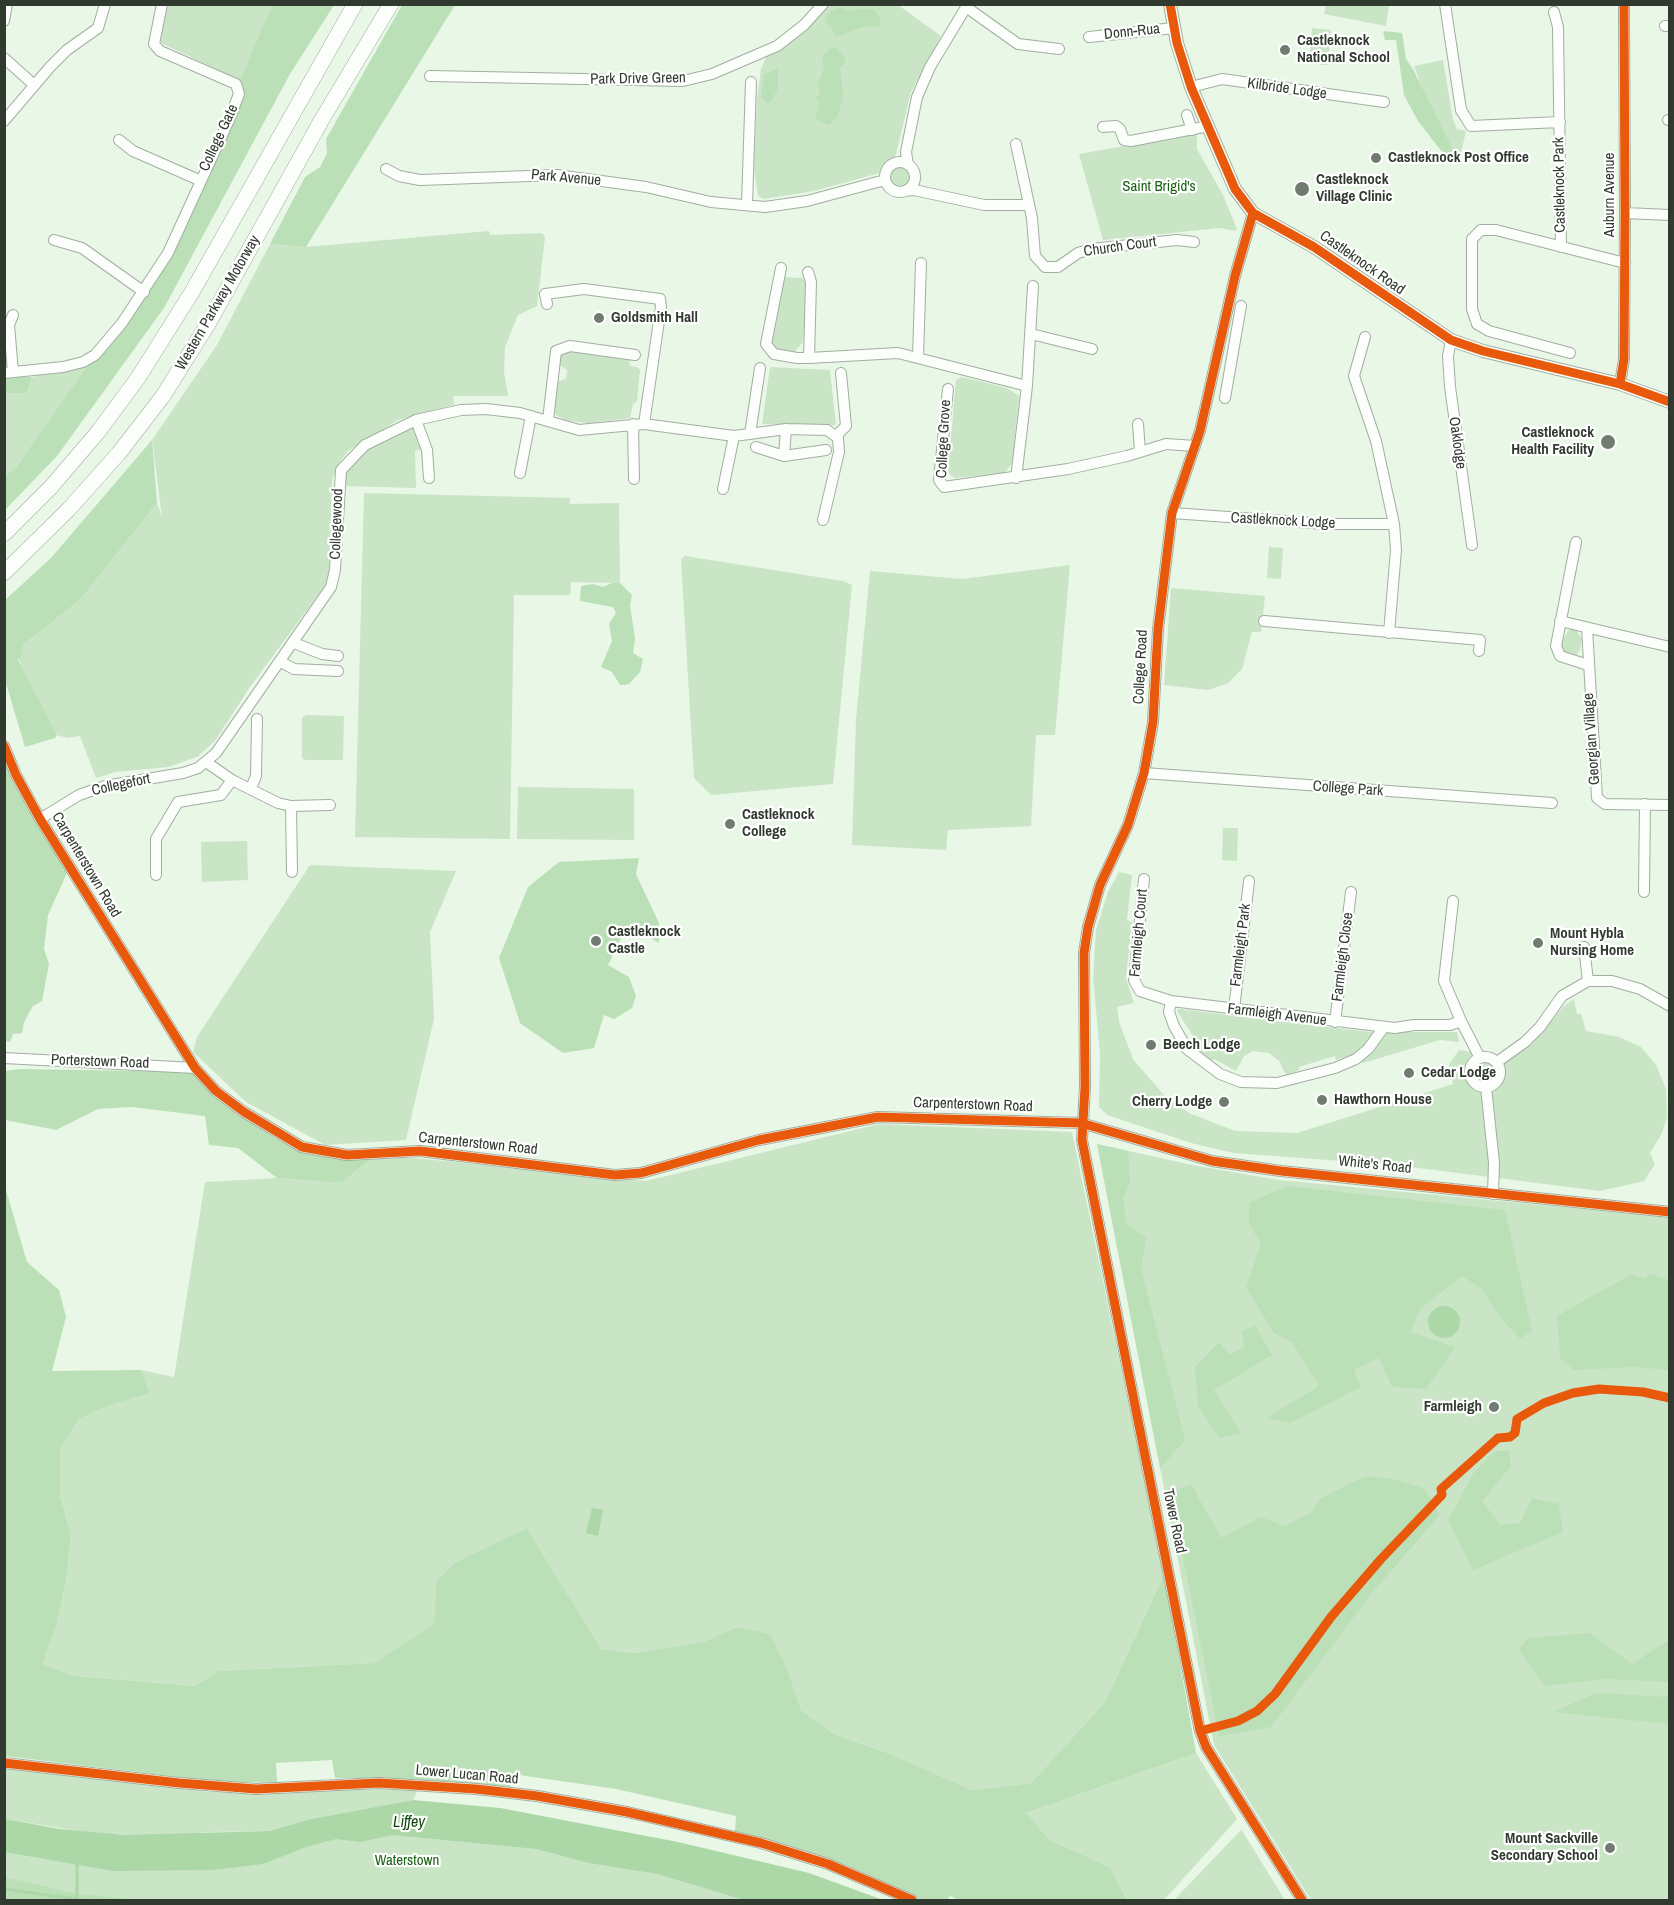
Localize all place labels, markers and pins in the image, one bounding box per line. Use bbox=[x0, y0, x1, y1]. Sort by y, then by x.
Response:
place label: Castleknock National School bbox=[1297, 32, 1390, 67]
marker: Castleknock National School bbox=[1278, 43, 1292, 57]
place label: Castleknock Post Office bbox=[1388, 149, 1529, 167]
marker: Castleknock Post Office bbox=[1369, 151, 1383, 165]
place label: Castleknock Village Clinic bbox=[1316, 171, 1392, 206]
marker: Castleknock Village Clinic bbox=[1293, 180, 1311, 198]
place label: Goldsmith Hall bbox=[611, 309, 698, 327]
marker: Goldsmith Hall bbox=[592, 311, 606, 325]
place label: Castleknock Health Facility bbox=[1511, 424, 1594, 459]
marker: Castleknock Health Facility bbox=[1599, 433, 1617, 451]
place label: Castleknock College bbox=[742, 806, 814, 841]
marker: Castleknock College bbox=[723, 817, 737, 831]
place label: Castleknock Castle bbox=[608, 923, 680, 958]
place label: Mount Hybla Nursing Home bbox=[1550, 925, 1634, 960]
marker: Castleknock Castle bbox=[589, 934, 603, 948]
marker: Mount Hybla Nursing Home bbox=[1531, 936, 1545, 950]
place label: Beech Lodge bbox=[1163, 1036, 1240, 1054]
marker: Beech Lodge bbox=[1144, 1038, 1158, 1052]
place label: Cedar Lodge bbox=[1421, 1064, 1496, 1082]
marker: Cedar Lodge bbox=[1402, 1066, 1416, 1080]
place label: Hawthorn House bbox=[1334, 1091, 1432, 1109]
place label: Cherry Lodge bbox=[1132, 1093, 1212, 1111]
marker: Hawthorn House bbox=[1315, 1093, 1329, 1107]
marker: Cherry Lodge bbox=[1217, 1095, 1231, 1109]
place label: Farmleigh bbox=[1424, 1398, 1482, 1416]
marker: Farmleigh bbox=[1487, 1400, 1501, 1414]
place label: Mount Sackville Secondary School bbox=[1491, 1830, 1598, 1865]
marker: Mount Sackville Secondary School bbox=[1603, 1841, 1617, 1855]

